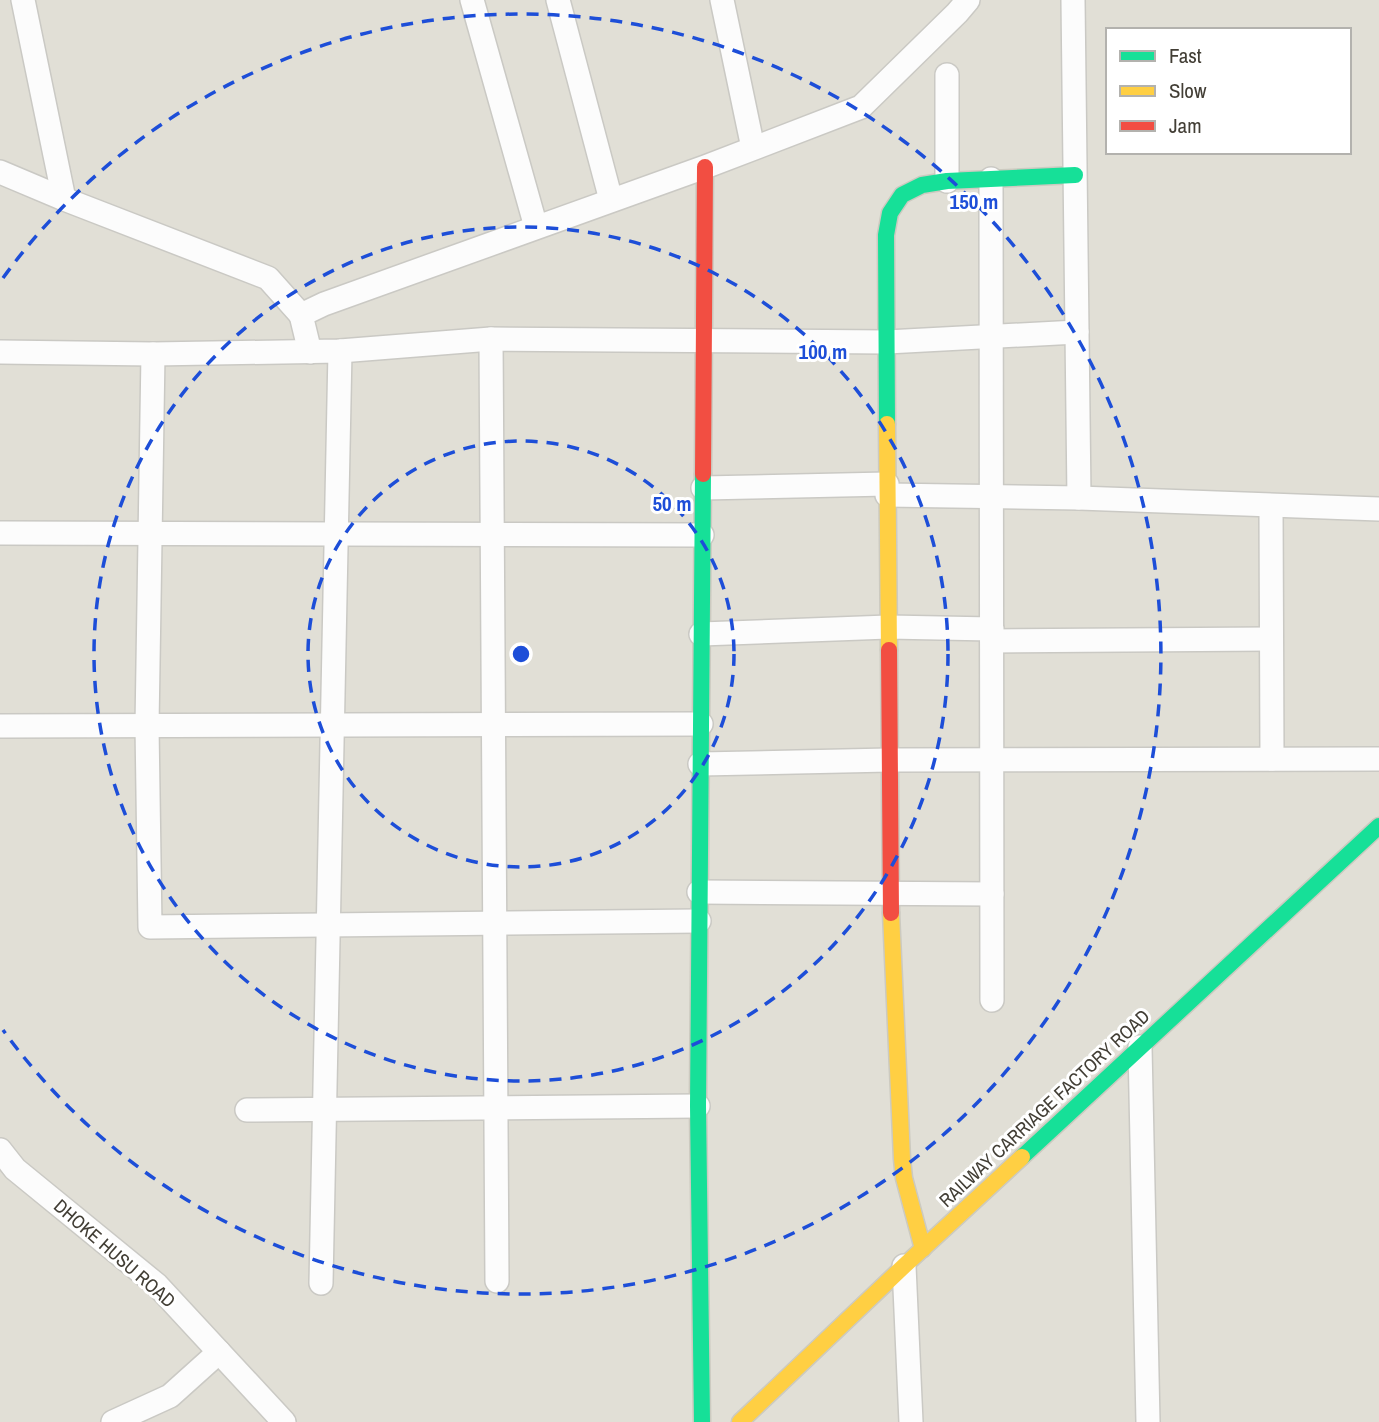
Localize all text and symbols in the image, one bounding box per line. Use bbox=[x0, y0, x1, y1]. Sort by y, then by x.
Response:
legend bbox=[1106, 28, 1351, 154]
text: Fast bbox=[1169, 41, 1202, 70]
text: Slow bbox=[1169, 76, 1207, 105]
text: Jam bbox=[1169, 111, 1202, 140]
text: 150 m bbox=[950, 187, 998, 216]
text: 100 m bbox=[799, 337, 847, 366]
text: 50 m bbox=[652, 489, 692, 518]
centre of rings bbox=[509, 642, 533, 666]
street label: RAILWAY CARRIAGE FACTORY ROAD bbox=[933, 1003, 1155, 1213]
street label: DHOKE HUSU ROAD bbox=[49, 1193, 181, 1313]

